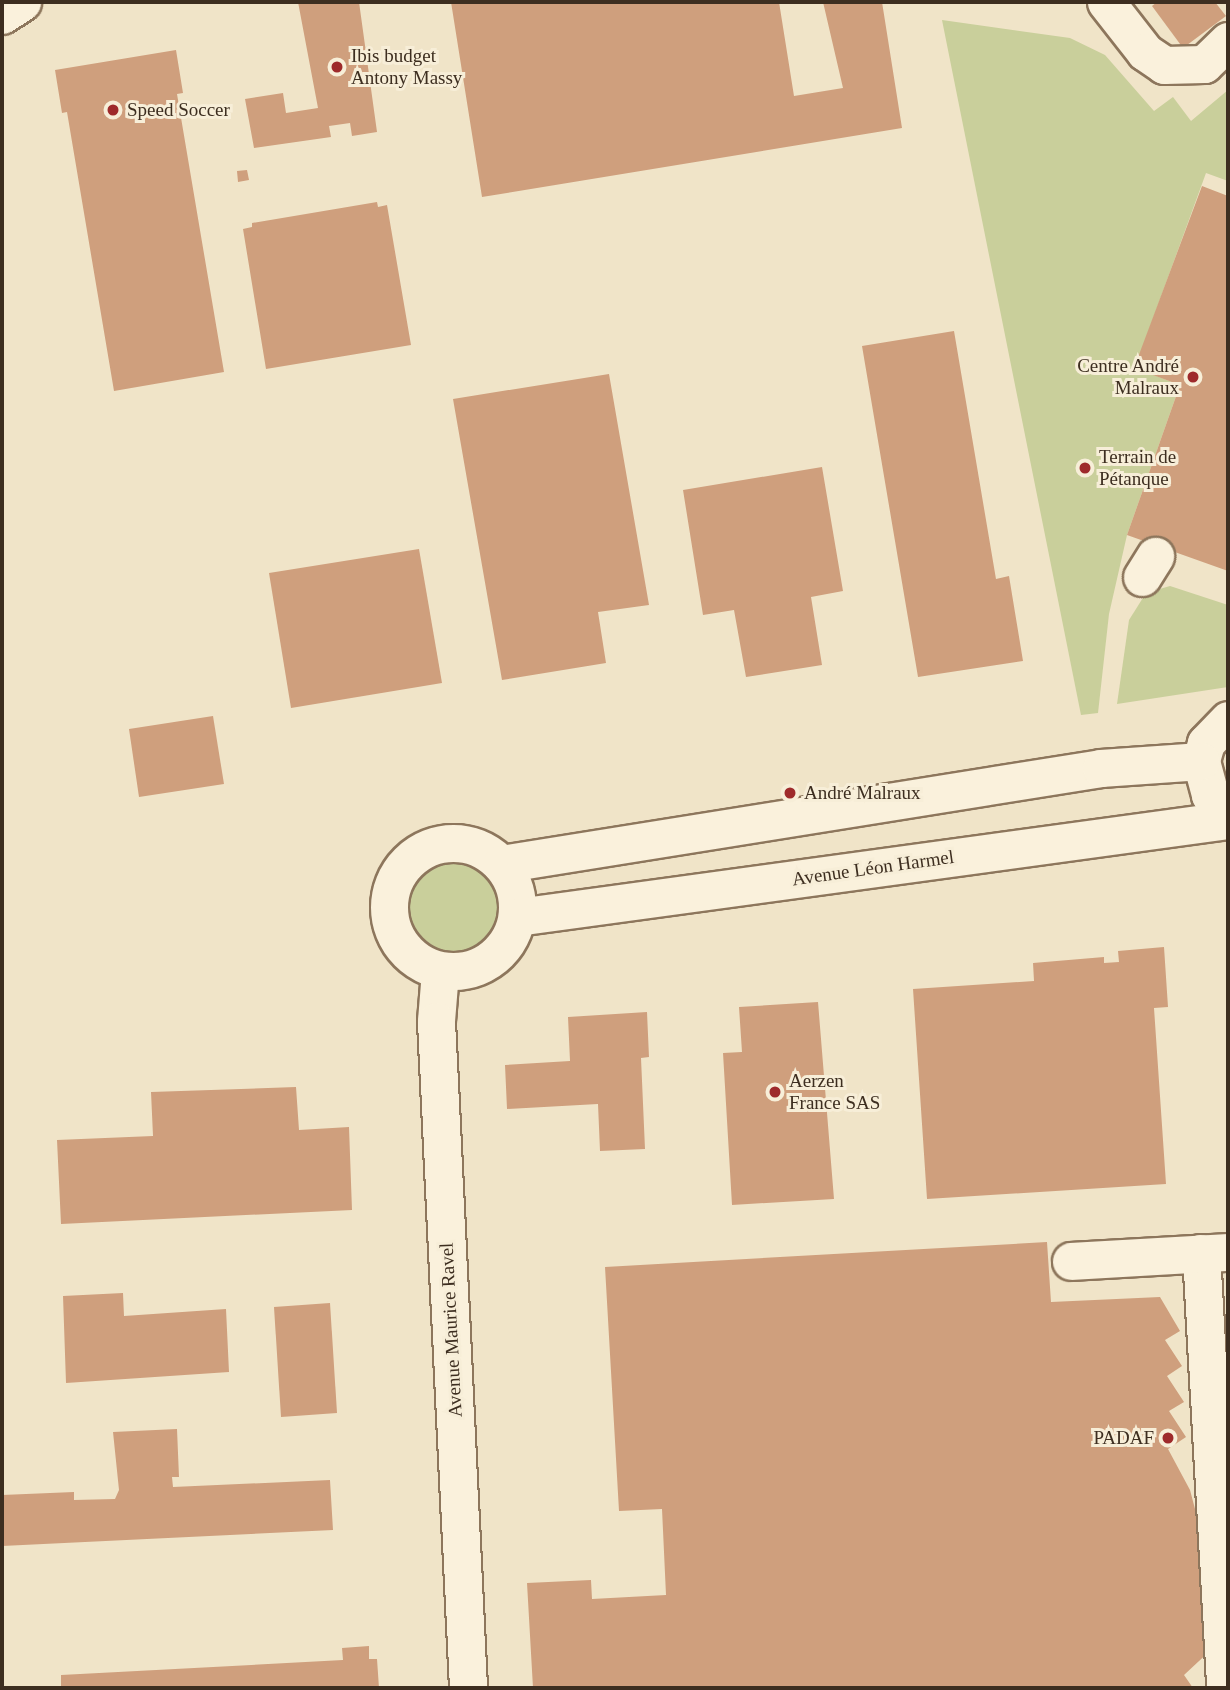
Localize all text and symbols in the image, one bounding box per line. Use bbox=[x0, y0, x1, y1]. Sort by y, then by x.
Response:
place label: Ibis budget Antony Massy bbox=[351, 45, 462, 89]
marker: Ibis budget Antony Massy bbox=[329, 59, 345, 75]
place label: Speed Soccer bbox=[127, 99, 230, 121]
marker: Speed Soccer bbox=[105, 102, 121, 118]
place label: Centre André Malraux bbox=[1076, 355, 1179, 399]
marker: Centre André Malraux bbox=[1185, 369, 1201, 385]
place label: Terrain de Pétanque bbox=[1099, 446, 1176, 490]
marker: Terrain de Pétanque bbox=[1077, 460, 1093, 476]
place label: André Malraux bbox=[804, 782, 921, 804]
marker: André Malraux bbox=[782, 785, 798, 801]
street label: Avenue Léon Harmel bbox=[791, 845, 955, 891]
place label: Aerzen France SAS bbox=[789, 1070, 880, 1114]
marker: Aerzen France SAS bbox=[767, 1084, 783, 1100]
street label: Avenue Maurice Ravel bbox=[435, 1242, 467, 1418]
place label: PADAF bbox=[1093, 1427, 1154, 1449]
marker: PADAF bbox=[1160, 1430, 1176, 1446]

